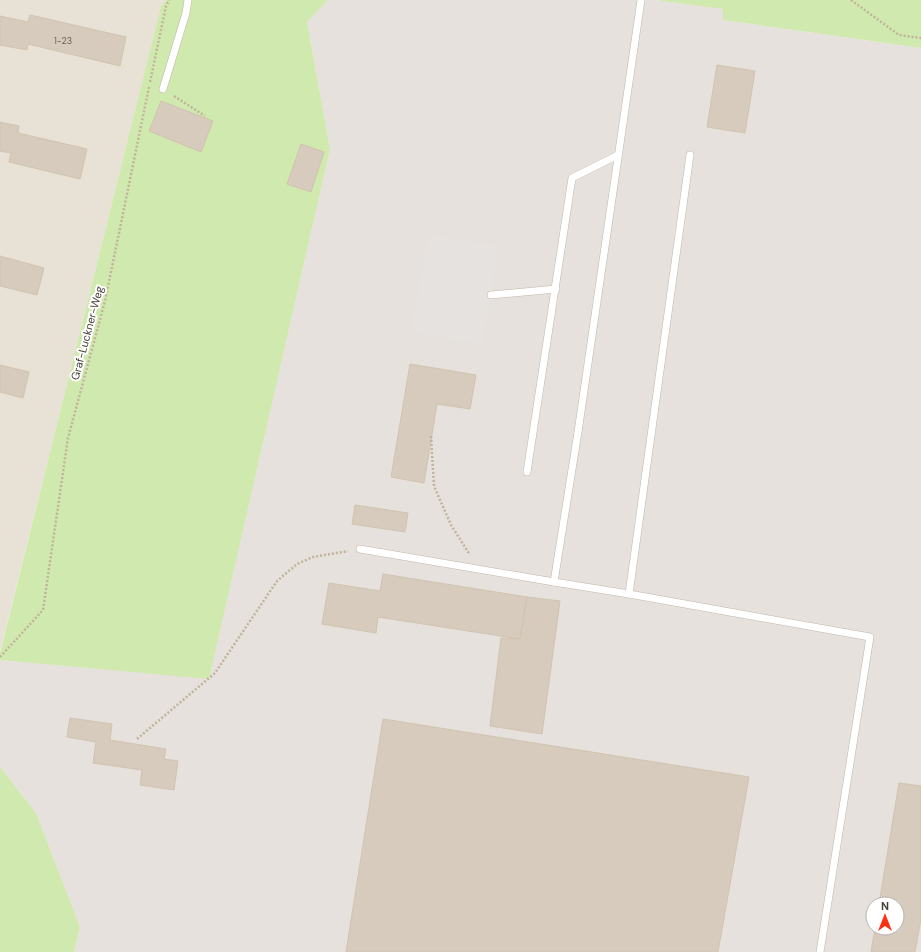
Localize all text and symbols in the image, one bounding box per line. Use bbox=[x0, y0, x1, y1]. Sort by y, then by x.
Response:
house number: 1-23 bbox=[54, 35, 72, 47]
street label: Graf-Luckner-Weg bbox=[68, 285, 106, 381]
north arrow bbox=[865, 896, 905, 936]
text: N bbox=[881, 899, 889, 913]

